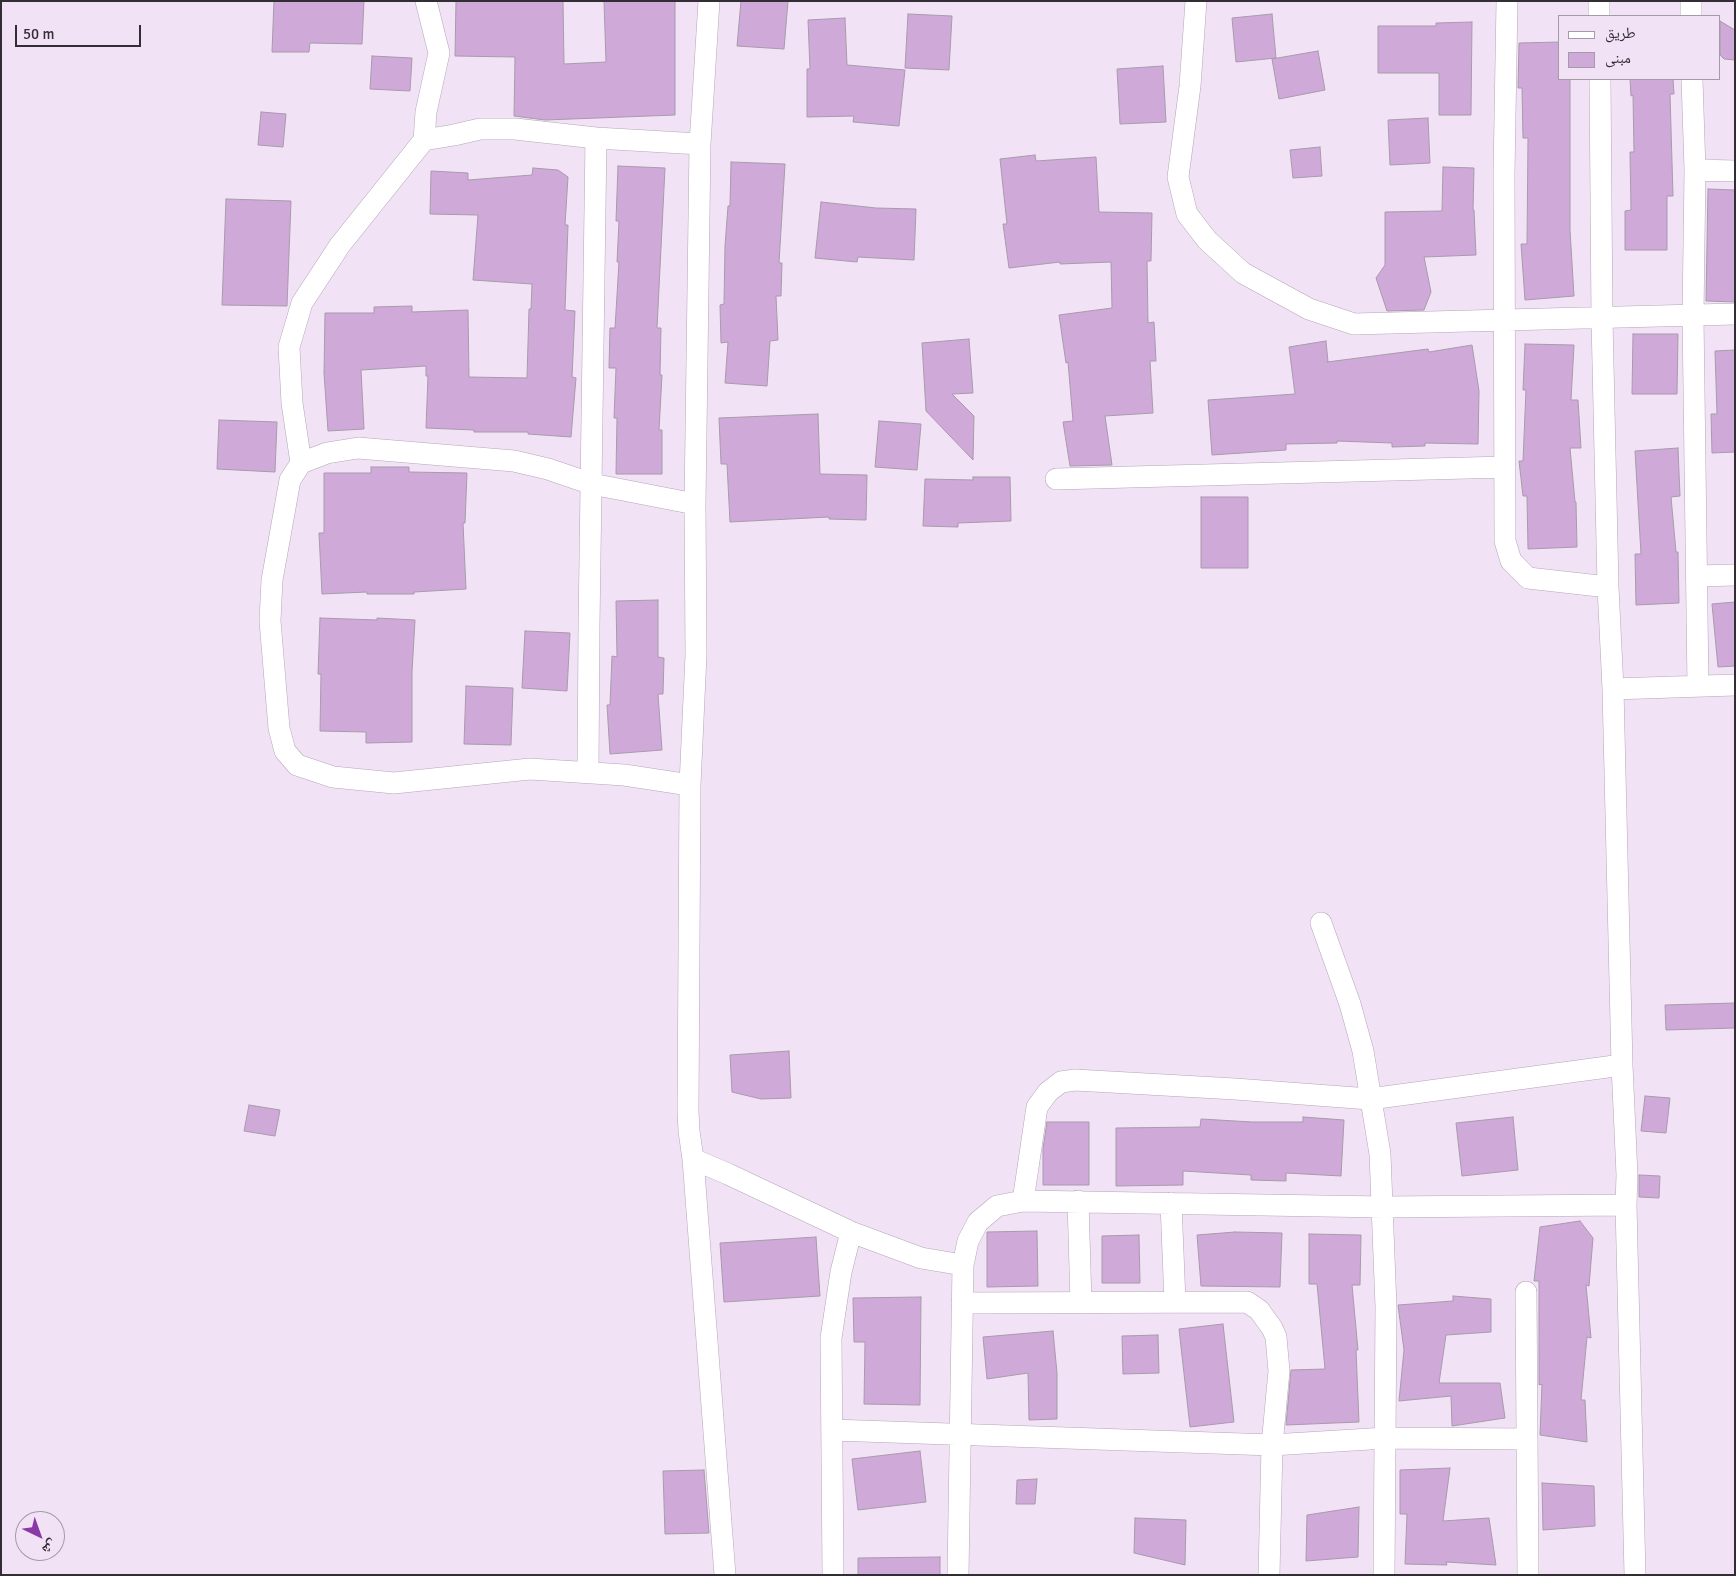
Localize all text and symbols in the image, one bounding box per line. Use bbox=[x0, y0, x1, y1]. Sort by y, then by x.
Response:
scale bar bbox=[18, 15, 144, 47]
legend bbox=[1558, 15, 1721, 80]
text: طريق bbox=[1605, 24, 1636, 42]
text: 50 m bbox=[23, 25, 54, 43]
text: مبنى bbox=[1605, 49, 1631, 67]
north arrow bbox=[15, 1511, 65, 1561]
text: ش bbox=[38, 1535, 61, 1558]

